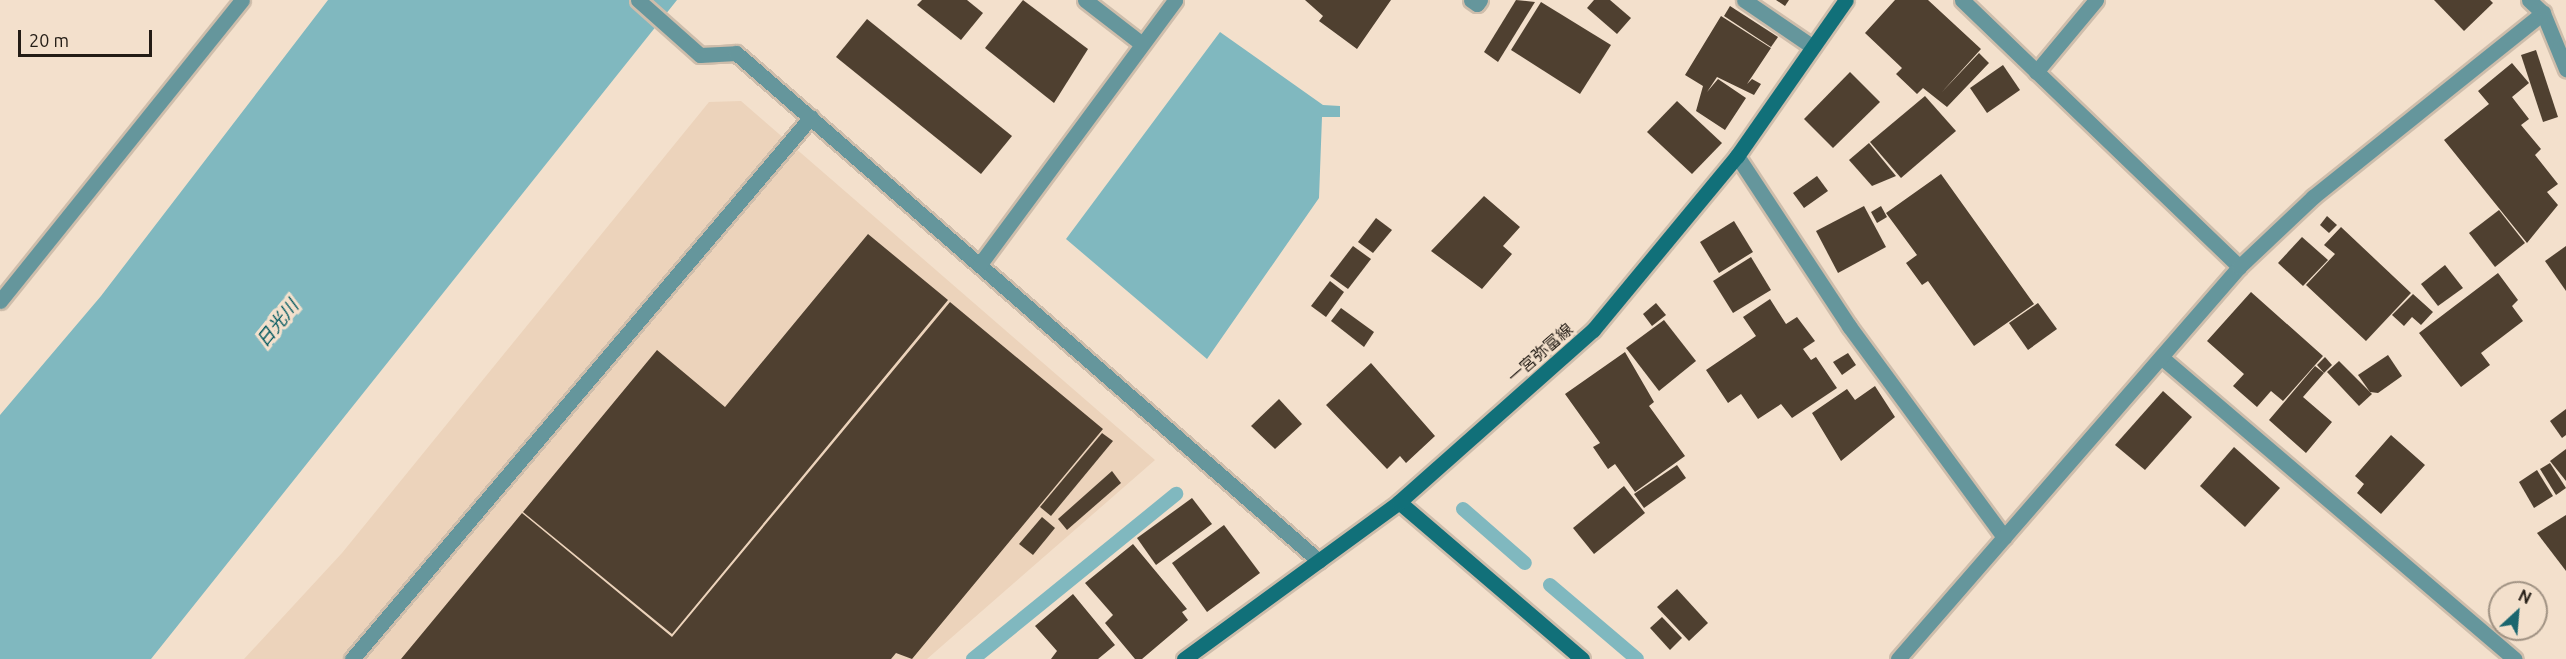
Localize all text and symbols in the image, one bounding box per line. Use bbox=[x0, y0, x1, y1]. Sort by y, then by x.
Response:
scale bar bbox=[21, 18, 154, 56]
text: 20 m bbox=[29, 30, 69, 50]
water label: 日光川 bbox=[252, 295, 302, 351]
street label: 一宮弥富線 bbox=[1504, 320, 1576, 386]
north arrow bbox=[2488, 581, 2548, 641]
text: N bbox=[2516, 586, 2534, 607]

